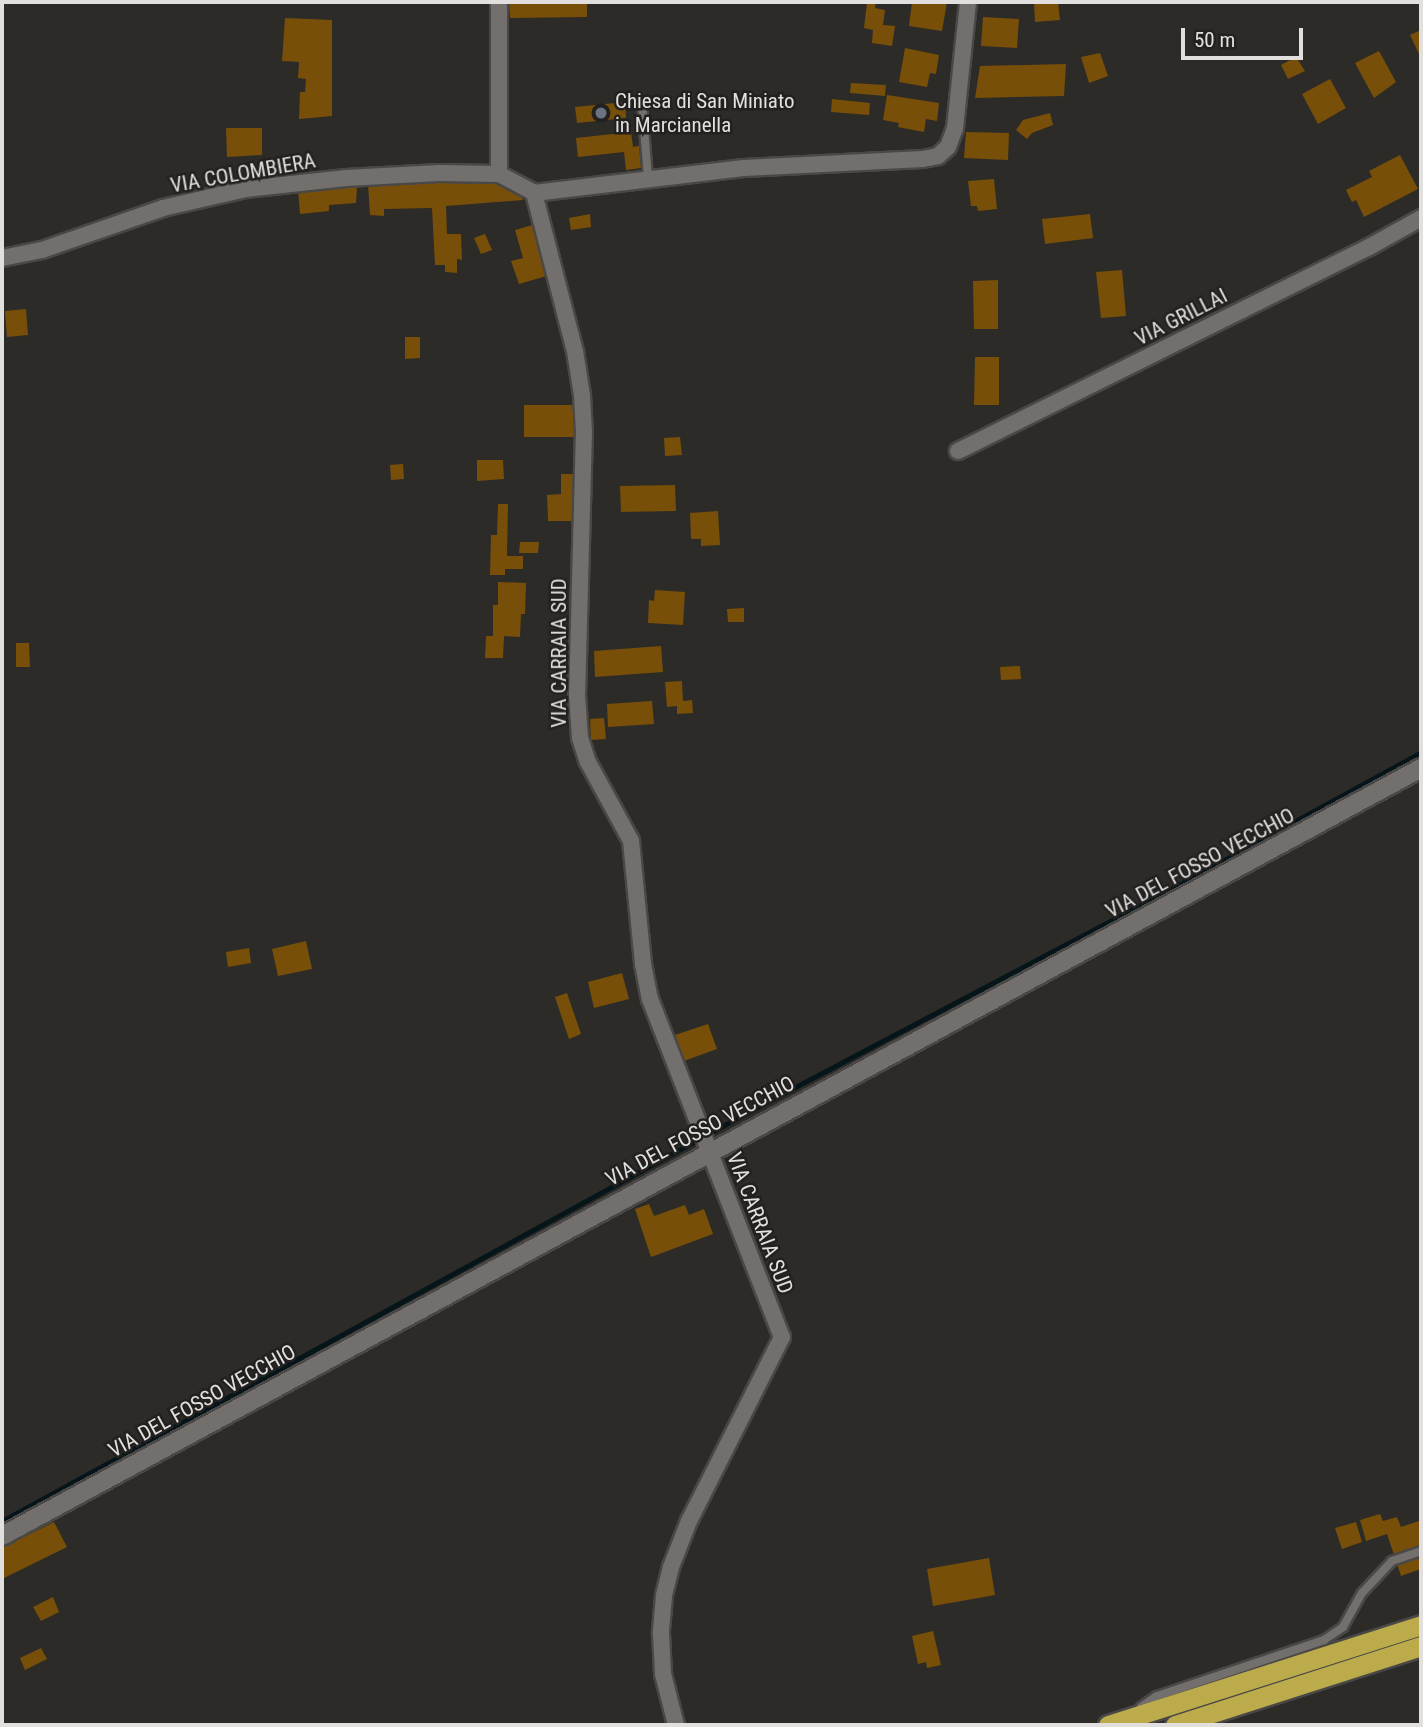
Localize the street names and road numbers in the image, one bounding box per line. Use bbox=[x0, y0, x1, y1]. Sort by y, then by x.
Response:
street label: VIA COLOMBIERA bbox=[168, 148, 318, 198]
street label: VIA GRILLAI bbox=[1131, 283, 1231, 351]
street label: VIA CARRAIA SUD bbox=[546, 578, 572, 728]
street label: VIA DEL FOSSO VECCHIO bbox=[1101, 803, 1299, 923]
street label: VIA DEL FOSSO VECCHIO bbox=[601, 1071, 799, 1191]
street label: VIA CARRAIA SUD bbox=[721, 1149, 799, 1297]
street label: VIA DEL FOSSO VECCHIO bbox=[104, 1339, 300, 1463]

